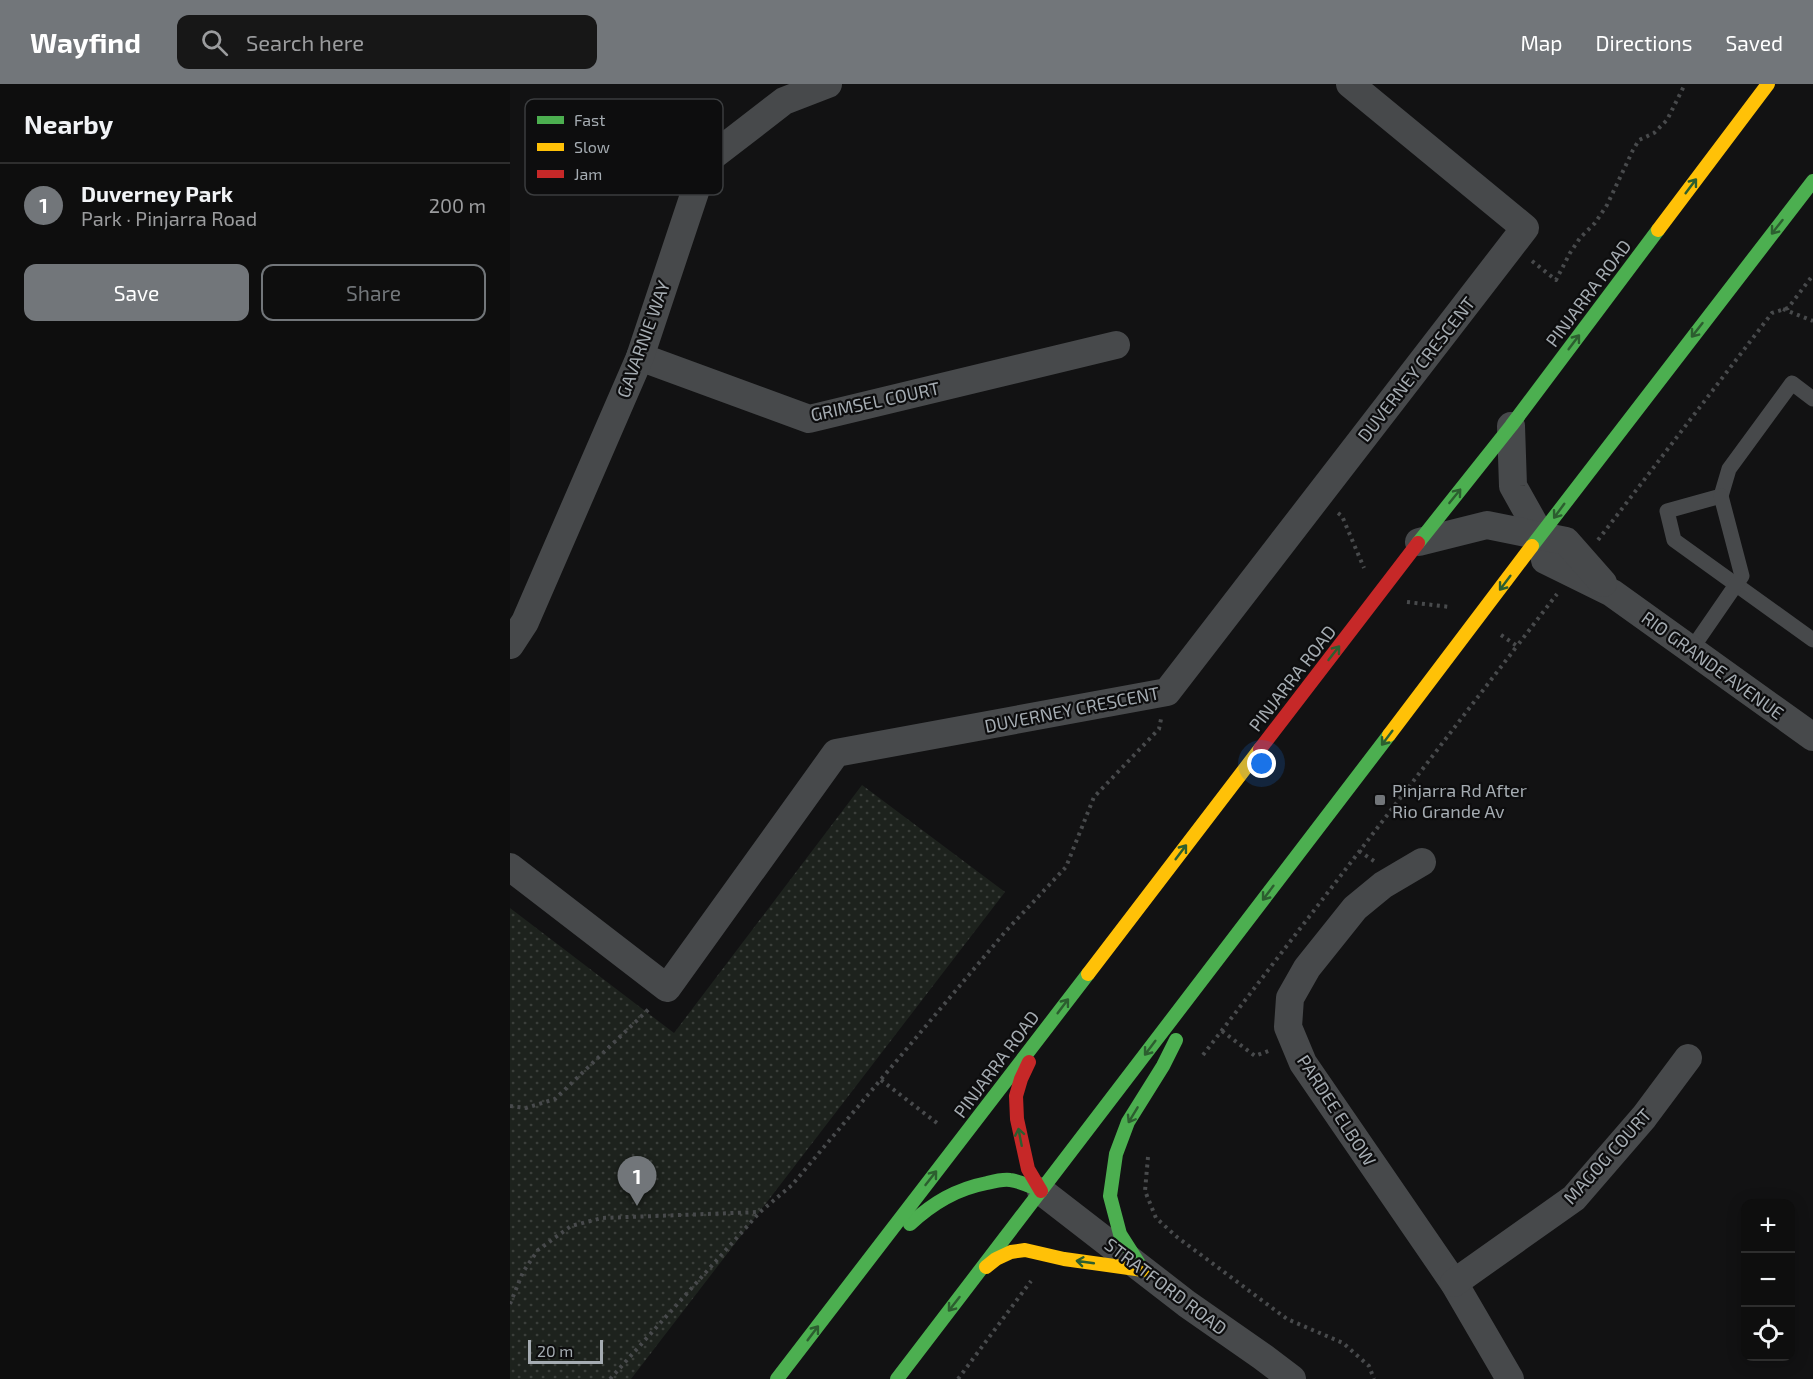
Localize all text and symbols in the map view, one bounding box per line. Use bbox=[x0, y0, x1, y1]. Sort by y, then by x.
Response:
search box bbox=[177, 15, 597, 69]
text: Wayfind bbox=[30, 25, 141, 59]
icon: search bbox=[198, 26, 231, 59]
text: Search here bbox=[246, 29, 364, 55]
text: Map bbox=[1520, 30, 1563, 55]
text: Directions bbox=[1596, 30, 1692, 55]
text: Saved bbox=[1725, 30, 1783, 55]
legend bbox=[525, 99, 723, 195]
text: Nearby bbox=[24, 108, 113, 139]
text: Fast bbox=[574, 110, 605, 129]
text: Slow bbox=[574, 137, 610, 156]
text: Jam bbox=[574, 164, 602, 183]
one-way arrow bbox=[1685, 178, 1698, 194]
text: Duverney Park bbox=[81, 180, 233, 206]
text: 1 bbox=[39, 193, 48, 217]
text: 200 m bbox=[429, 193, 486, 217]
text: Park · Pinjarra Road bbox=[81, 206, 257, 230]
one-way arrow bbox=[1771, 219, 1784, 235]
street label: PINJARRA ROAD bbox=[1541, 235, 1635, 351]
button: Save bbox=[24, 264, 249, 321]
button: Share bbox=[261, 264, 486, 321]
street label: GAVARNIE WAY bbox=[612, 277, 675, 401]
street label: DUVERNEY CRESCENT bbox=[1353, 292, 1480, 446]
one-way arrow bbox=[1691, 322, 1704, 338]
one-way arrow bbox=[1568, 334, 1581, 350]
street label: GRIMSEL COURT bbox=[808, 376, 942, 425]
one-way arrow bbox=[1449, 488, 1462, 504]
one-way arrow bbox=[1553, 502, 1565, 518]
one-way arrow bbox=[1499, 574, 1511, 590]
street label: RIO GRANDE AVENUE bbox=[1638, 606, 1788, 724]
street label: PINJARRA ROAD bbox=[1244, 621, 1340, 735]
one-way arrow bbox=[1327, 645, 1340, 661]
street label: DUVERNEY CRESCENT bbox=[983, 681, 1162, 737]
one-way arrow bbox=[1380, 729, 1393, 745]
your location bbox=[1247, 749, 1276, 778]
place label: Pinjarra Rd After Rio Grande Av bbox=[1392, 779, 1527, 822]
marker: Pinjarra Rd After Rio Grande Av bbox=[1373, 793, 1387, 807]
one-way arrow bbox=[1175, 844, 1188, 860]
one-way arrow bbox=[1262, 884, 1275, 900]
one-way arrow bbox=[1056, 999, 1069, 1015]
street label: PINJARRA ROAD bbox=[949, 1006, 1043, 1122]
one-way arrow bbox=[1144, 1039, 1156, 1055]
street label: PARDEE ELBOW bbox=[1293, 1050, 1381, 1170]
street label: MAGOG COURT bbox=[1558, 1103, 1656, 1208]
one-way arrow bbox=[1127, 1106, 1139, 1123]
one-way arrow bbox=[1014, 1128, 1025, 1147]
pin: 1 bbox=[618, 1156, 656, 1206]
one-way arrow bbox=[925, 1170, 938, 1186]
map controls bbox=[1741, 1199, 1795, 1361]
button: + bbox=[1741, 1199, 1795, 1253]
street label: STRATFORD ROAD bbox=[1101, 1233, 1231, 1339]
button: − bbox=[1741, 1253, 1795, 1307]
one-way arrow bbox=[1076, 1256, 1095, 1267]
one-way arrow bbox=[948, 1296, 961, 1312]
button: locate bbox=[1741, 1307, 1795, 1361]
one-way arrow bbox=[806, 1325, 819, 1341]
scale bar bbox=[528, 1337, 603, 1364]
text: 20 m bbox=[537, 1341, 573, 1360]

